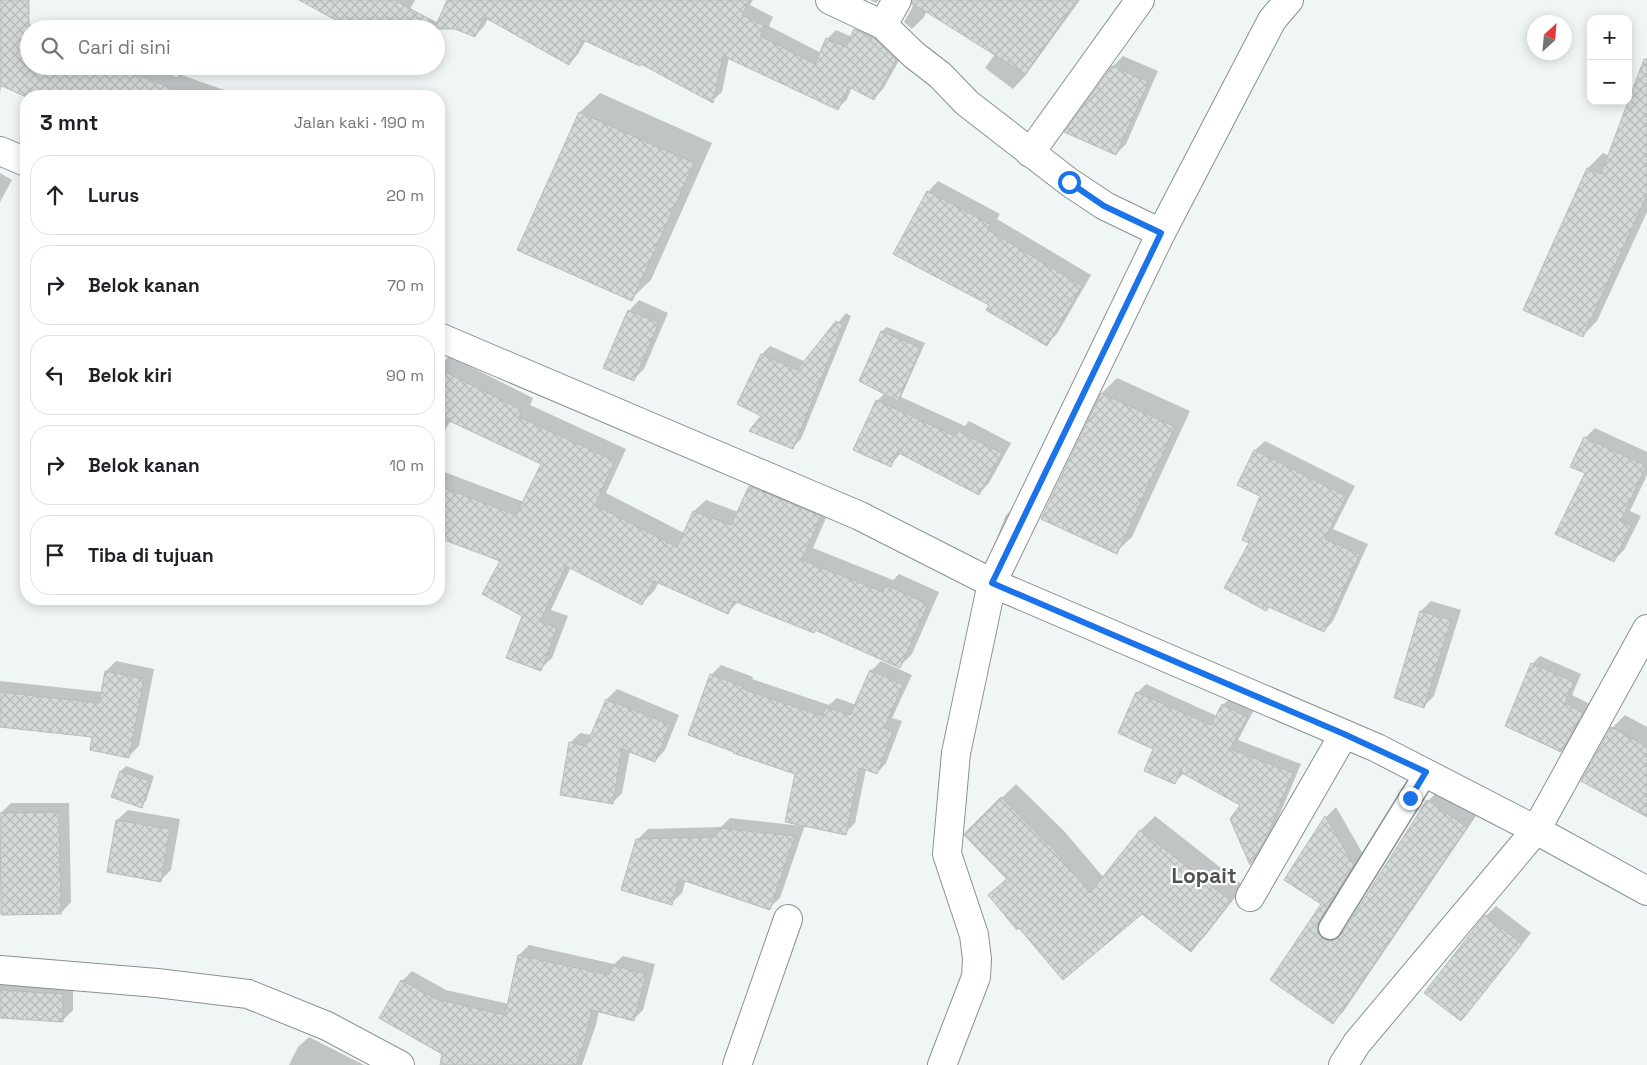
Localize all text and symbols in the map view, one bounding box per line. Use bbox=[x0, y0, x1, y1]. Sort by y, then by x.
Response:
north arrow bbox=[1527, 15, 1572, 60]
map controls bbox=[1587, 15, 1632, 105]
button: + bbox=[1587, 15, 1632, 60]
search box bbox=[20, 20, 445, 75]
icon: search bbox=[38, 34, 66, 62]
text: Cari di sini bbox=[78, 35, 171, 60]
button: − bbox=[1587, 60, 1632, 105]
text: 3 mnt bbox=[40, 109, 98, 136]
text: Jalan kaki · 190 m bbox=[294, 112, 425, 133]
route start bbox=[1058, 171, 1081, 194]
icon: ahead bbox=[41, 181, 69, 209]
text: Lurus bbox=[88, 183, 139, 208]
text: 20 m bbox=[386, 185, 424, 206]
icon: right bbox=[41, 271, 69, 299]
text: Belok kanan bbox=[88, 273, 200, 298]
text: 70 m bbox=[387, 275, 424, 296]
icon: left bbox=[41, 361, 69, 389]
text: Belok kiri bbox=[88, 363, 172, 388]
text: 90 m bbox=[386, 365, 424, 386]
icon: right bbox=[41, 451, 69, 479]
text: Belok kanan bbox=[88, 453, 200, 478]
text: 10 m bbox=[389, 455, 424, 476]
icon: arrive bbox=[41, 541, 69, 569]
text: Tiba di tujuan bbox=[88, 543, 214, 568]
route end bbox=[1399, 787, 1422, 810]
district label: Lopait bbox=[1172, 862, 1236, 889]

